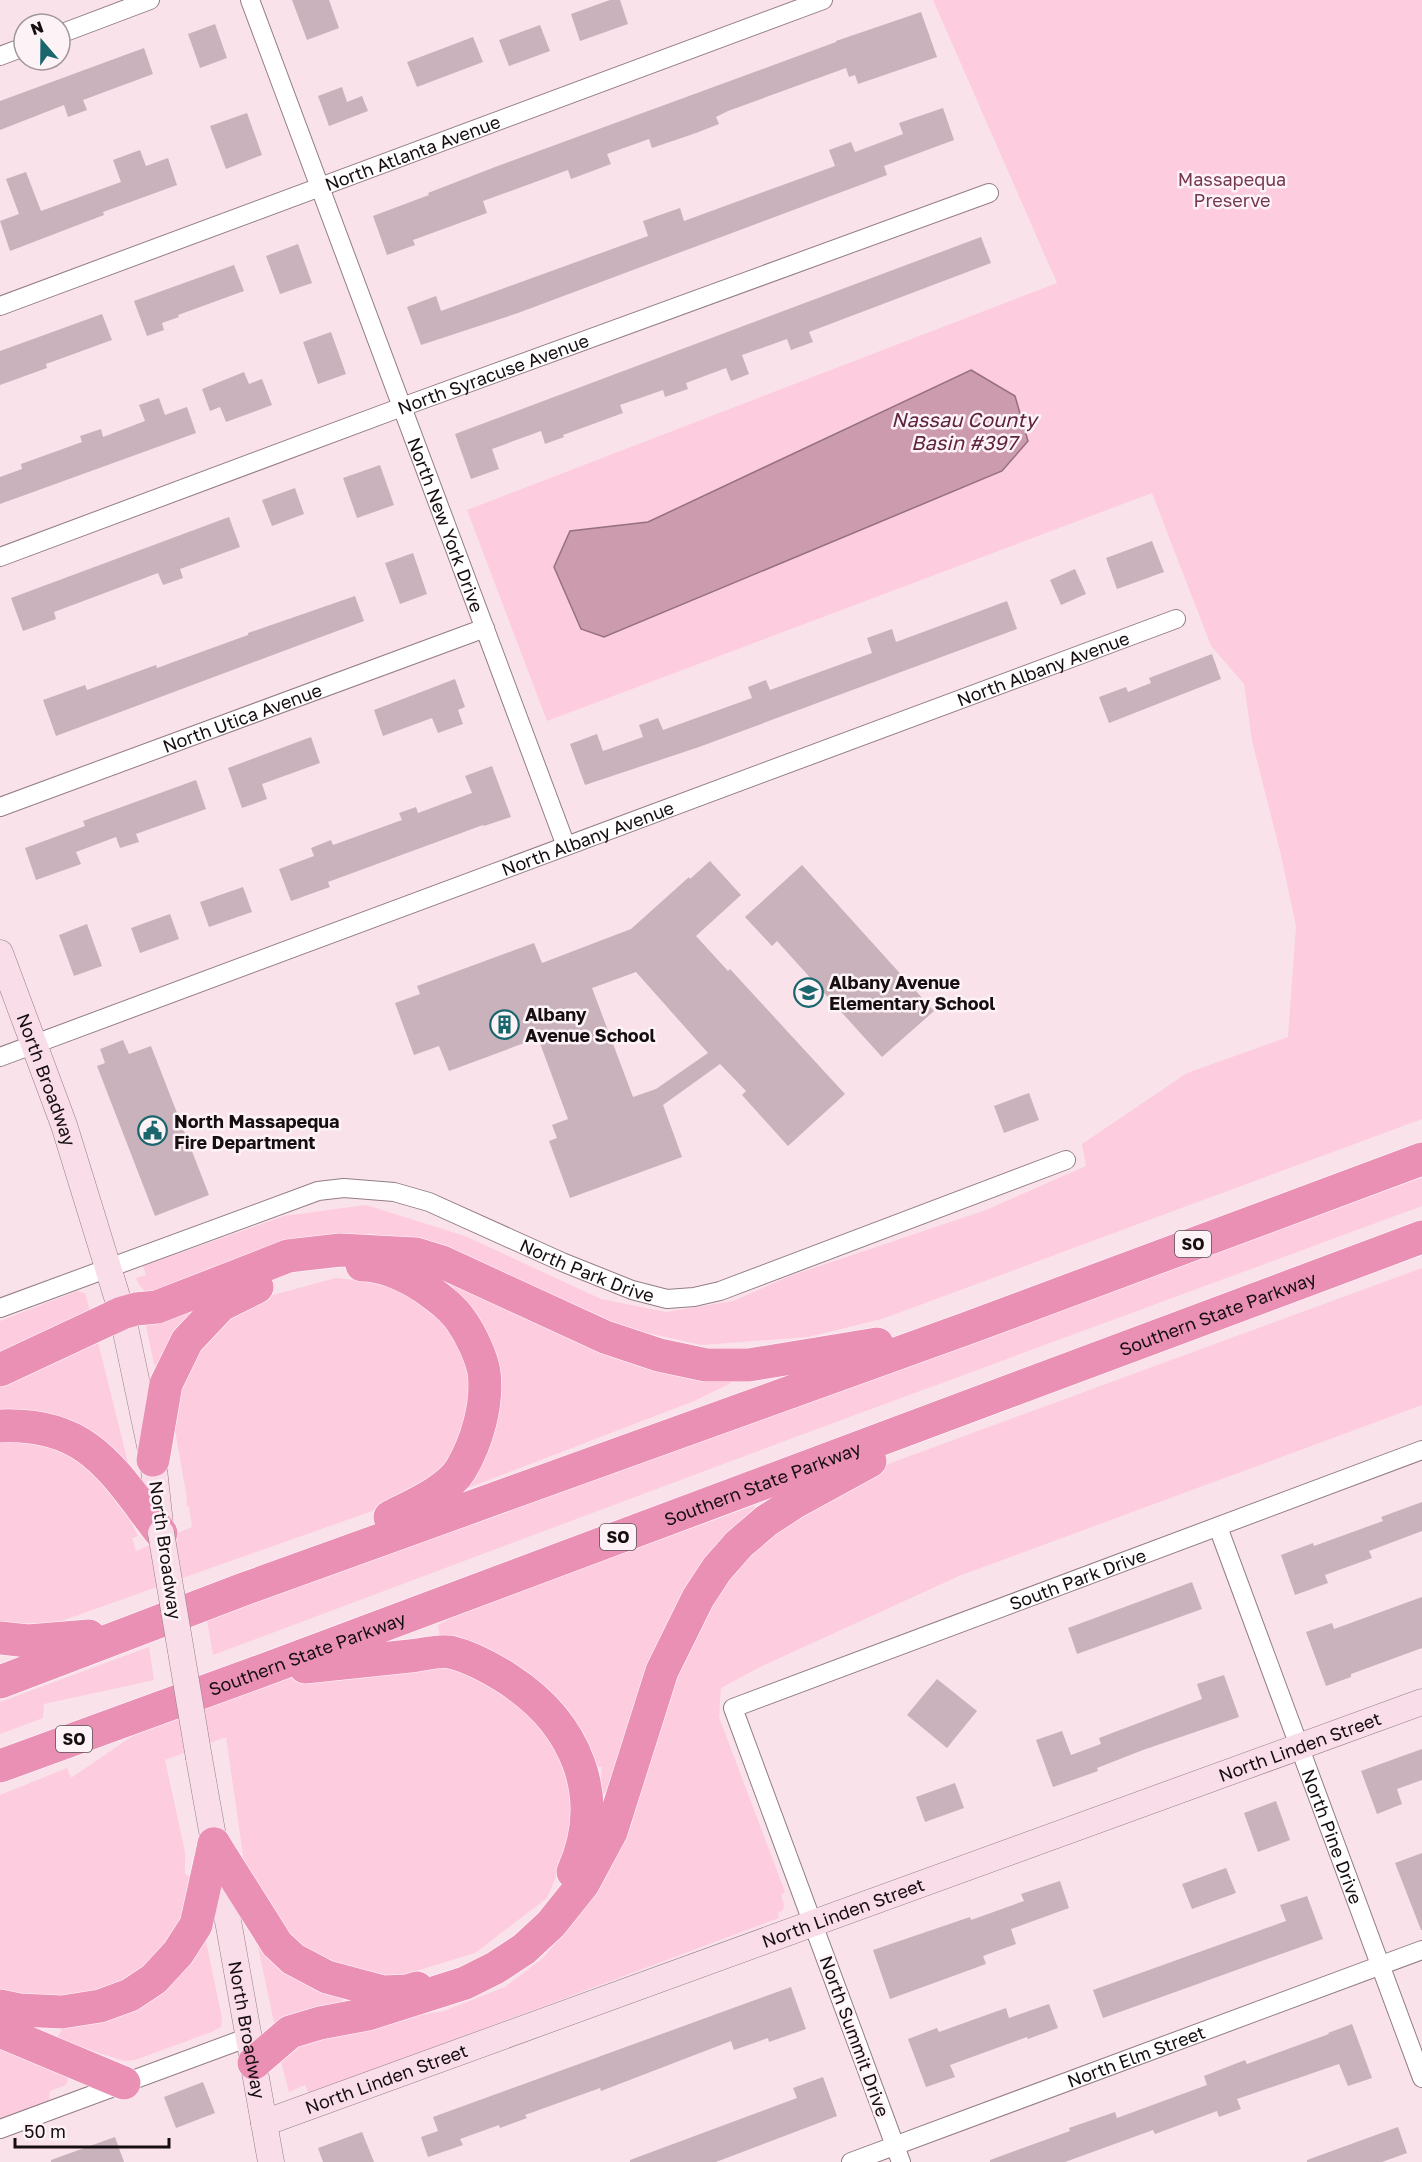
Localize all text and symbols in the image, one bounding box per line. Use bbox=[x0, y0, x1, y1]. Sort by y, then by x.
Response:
north arrow bbox=[12, 12, 72, 72]
text: N bbox=[28, 16, 46, 39]
street label: North Atlanta Avenue bbox=[322, 110, 503, 195]
park label: Massapequa Preserve bbox=[1178, 168, 1286, 211]
street label: North Syracuse Avenue bbox=[394, 329, 592, 419]
water label: Nassau County Basin #397 bbox=[891, 407, 1040, 454]
street label: North New York Drive bbox=[403, 434, 489, 615]
street label: North Albany Avenue bbox=[954, 626, 1132, 711]
street label: North Utica Avenue bbox=[159, 678, 325, 757]
street label: North Albany Avenue bbox=[498, 796, 677, 880]
place label: Albany Avenue Elementary School bbox=[829, 971, 995, 1014]
school or university icon: Albany Avenue Elementary School bbox=[792, 976, 824, 1008]
place label: Albany Avenue School bbox=[525, 1003, 656, 1046]
building icon: Albany Avenue School bbox=[488, 1008, 520, 1040]
street label: North Broadway bbox=[12, 1010, 81, 1149]
place label: North Massapequa Fire Department bbox=[174, 1110, 339, 1153]
public building icon: North Massapequa Fire Department bbox=[137, 1115, 169, 1147]
road number: SO bbox=[1175, 1231, 1211, 1257]
street label: North Park Drive bbox=[517, 1234, 657, 1306]
street label: Southern State Parkway bbox=[1116, 1267, 1319, 1360]
street label: Southern State Parkway bbox=[661, 1437, 864, 1530]
street label: North Broadway bbox=[145, 1479, 187, 1621]
road number: SO bbox=[600, 1524, 636, 1550]
street label: South Park Drive bbox=[1006, 1543, 1149, 1615]
street label: Southern State Parkway bbox=[206, 1607, 409, 1700]
street label: North Linden Street bbox=[1215, 1707, 1384, 1786]
road number: SO bbox=[56, 1726, 92, 1752]
street label: North Pine Drive bbox=[1298, 1766, 1368, 1907]
street label: North Linden Street bbox=[759, 1873, 927, 1952]
street label: North Summit Drive bbox=[816, 1952, 894, 2120]
street label: North Broadway bbox=[224, 1959, 271, 2100]
street label: North Elm Street bbox=[1064, 2021, 1208, 2092]
street label: North Linden Street bbox=[302, 2039, 470, 2118]
scale bar bbox=[15, 2111, 170, 2149]
text: 50 m bbox=[24, 2120, 66, 2142]

